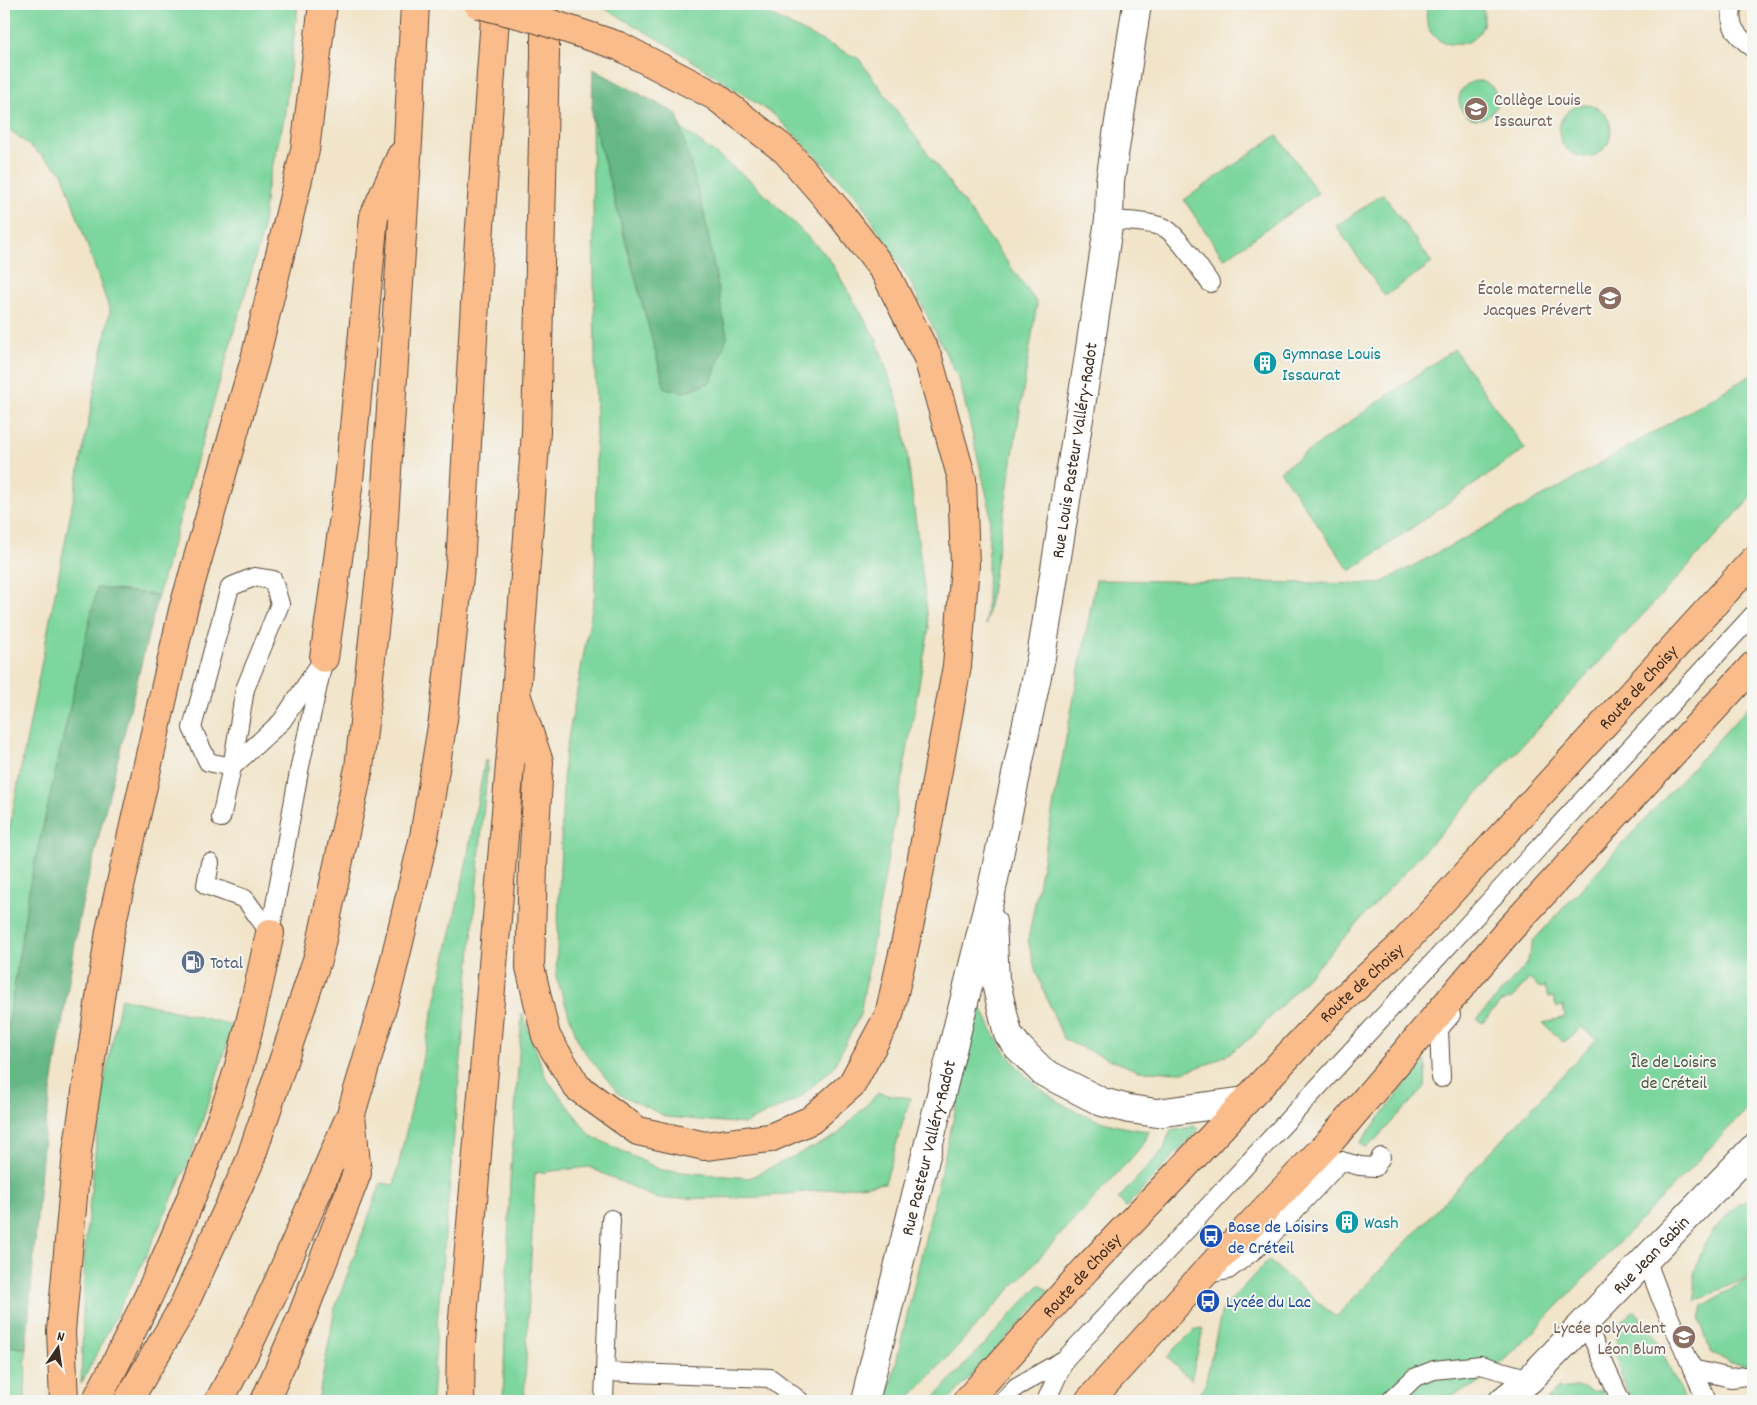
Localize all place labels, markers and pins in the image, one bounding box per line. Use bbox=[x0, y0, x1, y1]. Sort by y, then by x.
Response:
place label: Collège Louis Issaurat bbox=[1494, 89, 1581, 135]
school or university icon: Collège Louis Issaurat bbox=[1463, 96, 1489, 122]
place label: École maternelle Jacques Prévert bbox=[1477, 278, 1592, 324]
school or university icon: École maternelle Jacques Prévert bbox=[1597, 285, 1623, 311]
place label: Gymnase Louis Issaurat bbox=[1282, 343, 1381, 389]
building icon: Gymnase Louis Issaurat bbox=[1252, 350, 1278, 376]
fuel station icon: Total bbox=[180, 949, 206, 975]
place label: Total bbox=[210, 952, 244, 977]
building icon: Wash bbox=[1334, 1209, 1360, 1235]
place label: Wash bbox=[1364, 1212, 1399, 1237]
place label: Base de Loisirs de Créteil bbox=[1228, 1216, 1329, 1262]
bus stop icon: Base de Loisirs de Créteil bbox=[1198, 1223, 1224, 1249]
bus stop icon: Lycée du Lac bbox=[1195, 1288, 1221, 1314]
place label: Lycée du Lac bbox=[1226, 1291, 1311, 1316]
place label: Lycée polyvalent Léon Blum bbox=[1553, 1317, 1666, 1363]
school or university icon: Lycée polyvalent Léon Blum bbox=[1671, 1324, 1697, 1350]

